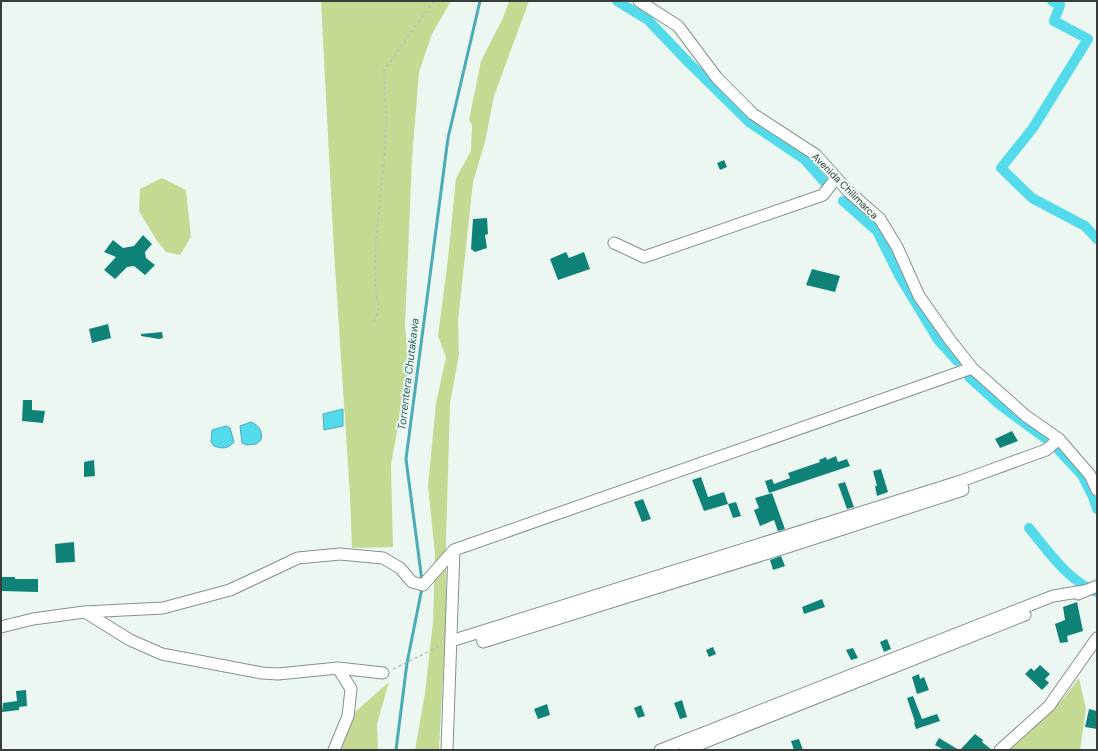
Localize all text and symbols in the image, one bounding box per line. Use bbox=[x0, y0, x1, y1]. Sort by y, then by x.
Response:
street label: Avenida Chilimarca bbox=[809, 150, 881, 222]
water label: Torrentera Chutakawa bbox=[394, 317, 422, 431]

